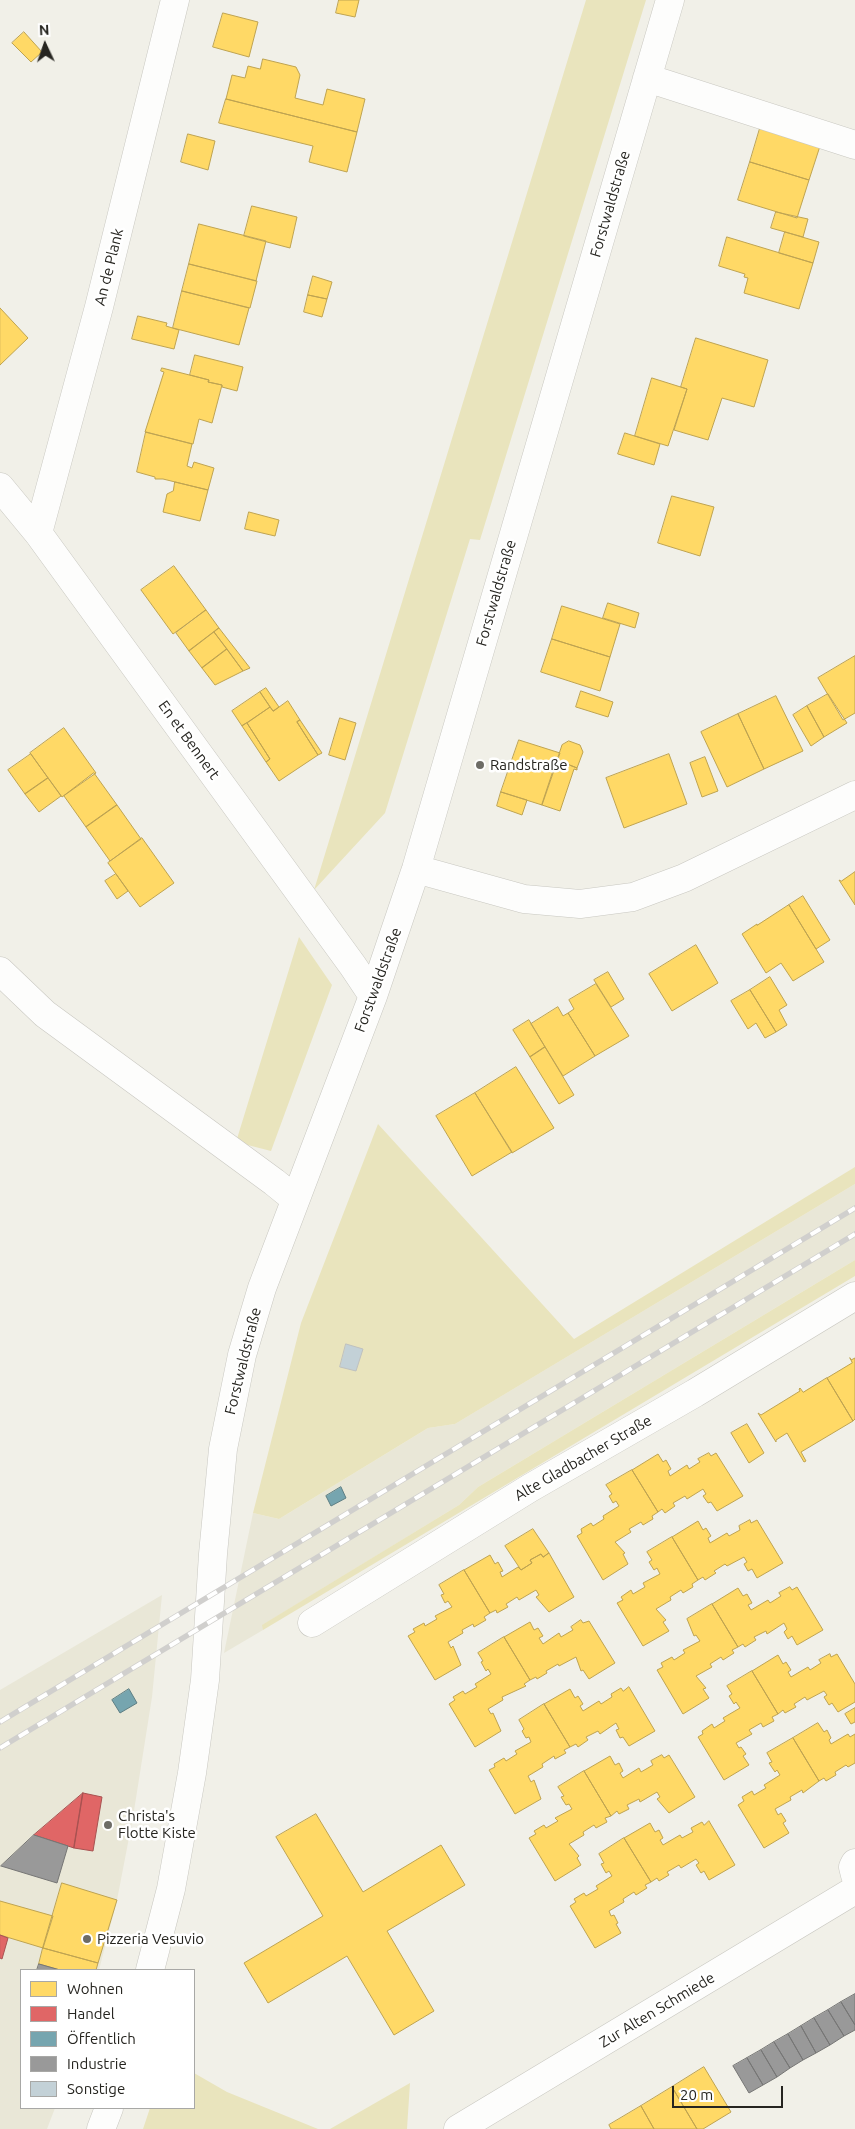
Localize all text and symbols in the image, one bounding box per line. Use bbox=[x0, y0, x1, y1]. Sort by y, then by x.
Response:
north arrow bbox=[20, 20, 70, 70]
text: N bbox=[39, 22, 50, 38]
street label: Forstwaldstraße bbox=[586, 149, 634, 259]
street label: An de Plank bbox=[91, 226, 127, 308]
street label: Forstwaldstraße bbox=[472, 538, 520, 648]
street label: En et Bennert bbox=[154, 697, 224, 783]
place label: Randstraße bbox=[490, 756, 567, 774]
marker: Randstraße bbox=[474, 759, 486, 771]
street label: Forstwaldstraße bbox=[351, 925, 405, 1035]
street label: Forstwaldstraße bbox=[221, 1306, 265, 1416]
street label: Alte Gladbacher Straße bbox=[511, 1411, 655, 1505]
place label: Christa's Flotte Kiste bbox=[118, 1807, 196, 1842]
marker: Christa's Flotte Kiste bbox=[102, 1819, 114, 1831]
place label: Pizzeria Vesuvio bbox=[97, 1930, 204, 1948]
marker: Pizzeria Vesuvio bbox=[81, 1933, 93, 1945]
street label: Zur Alten Schmiede bbox=[596, 1968, 718, 2052]
legend bbox=[20, 1969, 195, 2109]
text: Wohnen bbox=[67, 1980, 123, 1997]
text: Handel bbox=[67, 2005, 115, 2022]
text: Öffentlich bbox=[67, 2030, 136, 2047]
text: Industrie bbox=[67, 2055, 127, 2072]
scale bar bbox=[675, 2076, 786, 2108]
text: Sonstige bbox=[67, 2080, 125, 2097]
text: 20 m bbox=[680, 2086, 713, 2103]

